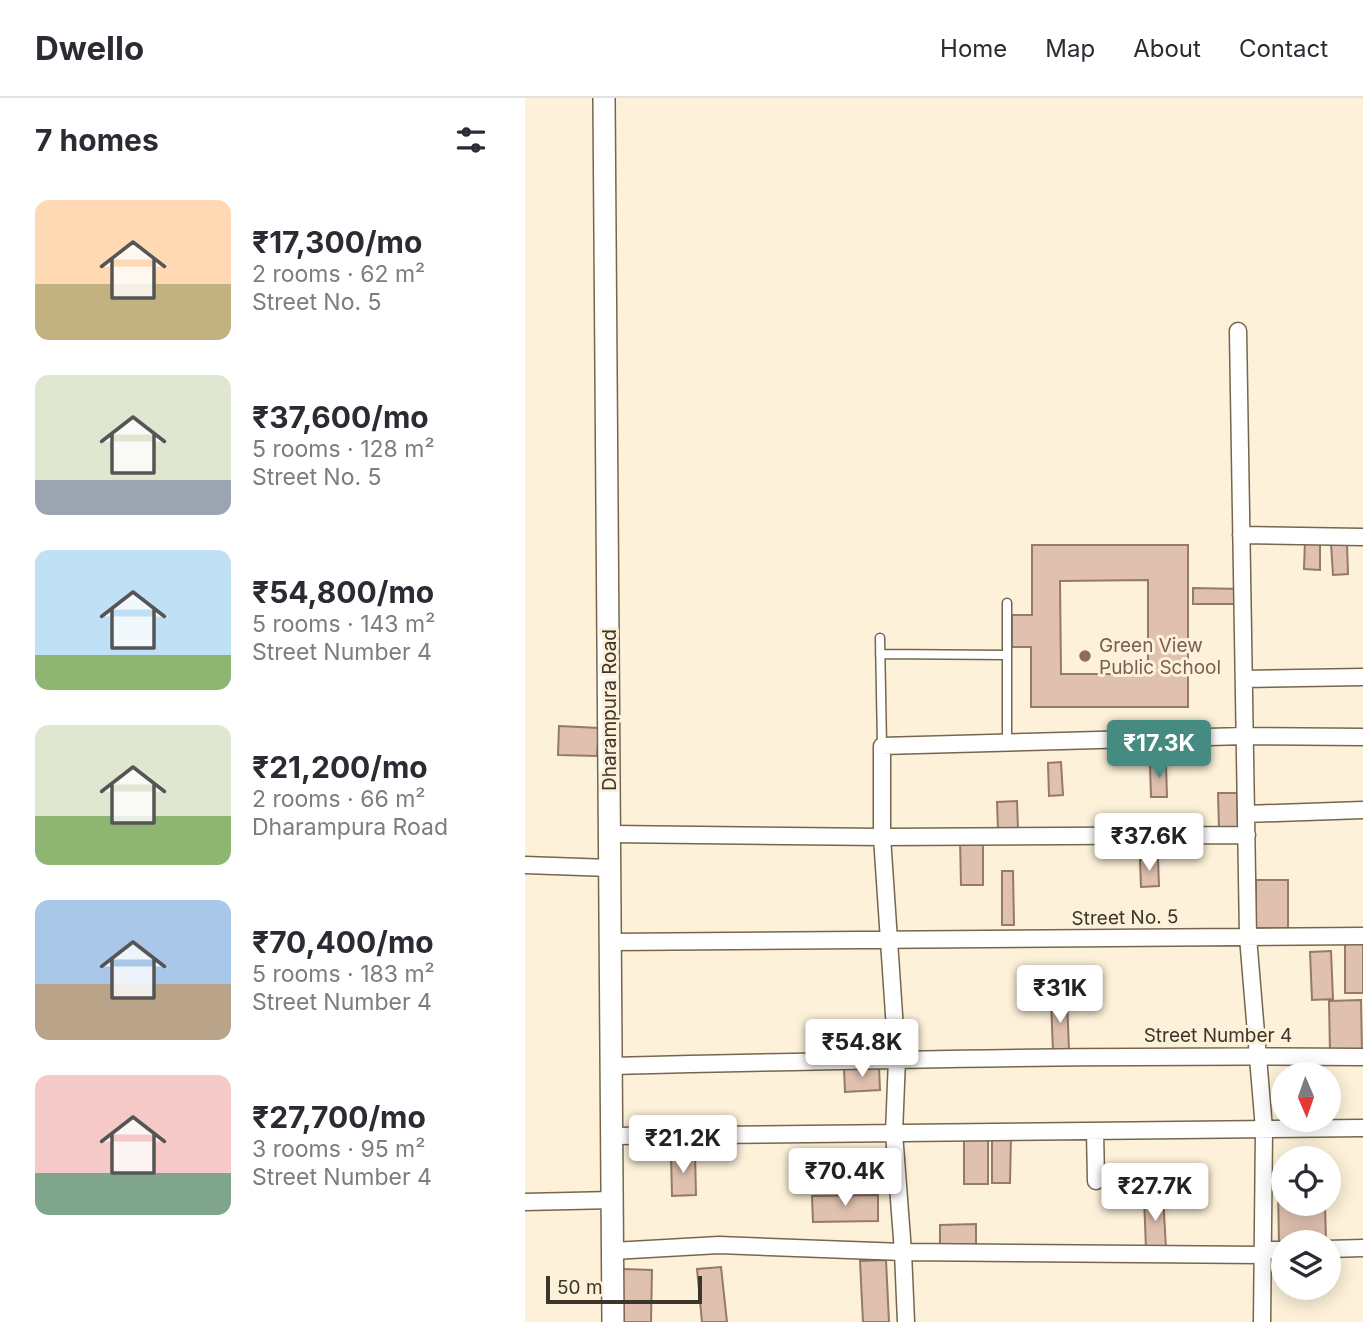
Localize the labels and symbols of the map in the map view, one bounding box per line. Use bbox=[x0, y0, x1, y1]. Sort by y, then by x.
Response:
street label: Dharampura Road bbox=[598, 629, 621, 791]
place label: Green View Public School bbox=[1099, 634, 1221, 679]
marker: Green View Public School bbox=[1077, 648, 1093, 664]
pin: ₹17.3K bbox=[1102, 720, 1216, 780]
pin: ₹37.6K bbox=[1092, 814, 1206, 873]
street label: Street No. 5 bbox=[1071, 905, 1179, 930]
pin: ₹31K bbox=[1019, 965, 1101, 1025]
pin: ₹54.8K bbox=[805, 1020, 919, 1079]
street label: Street Number 4 bbox=[1144, 1024, 1292, 1047]
north arrow bbox=[1271, 1062, 1341, 1132]
pin: ₹21.2K bbox=[626, 1116, 740, 1175]
pin: ₹70.4K bbox=[788, 1148, 902, 1208]
pin: ₹27.7K bbox=[1098, 1164, 1212, 1223]
scale bar bbox=[546, 1273, 702, 1305]

